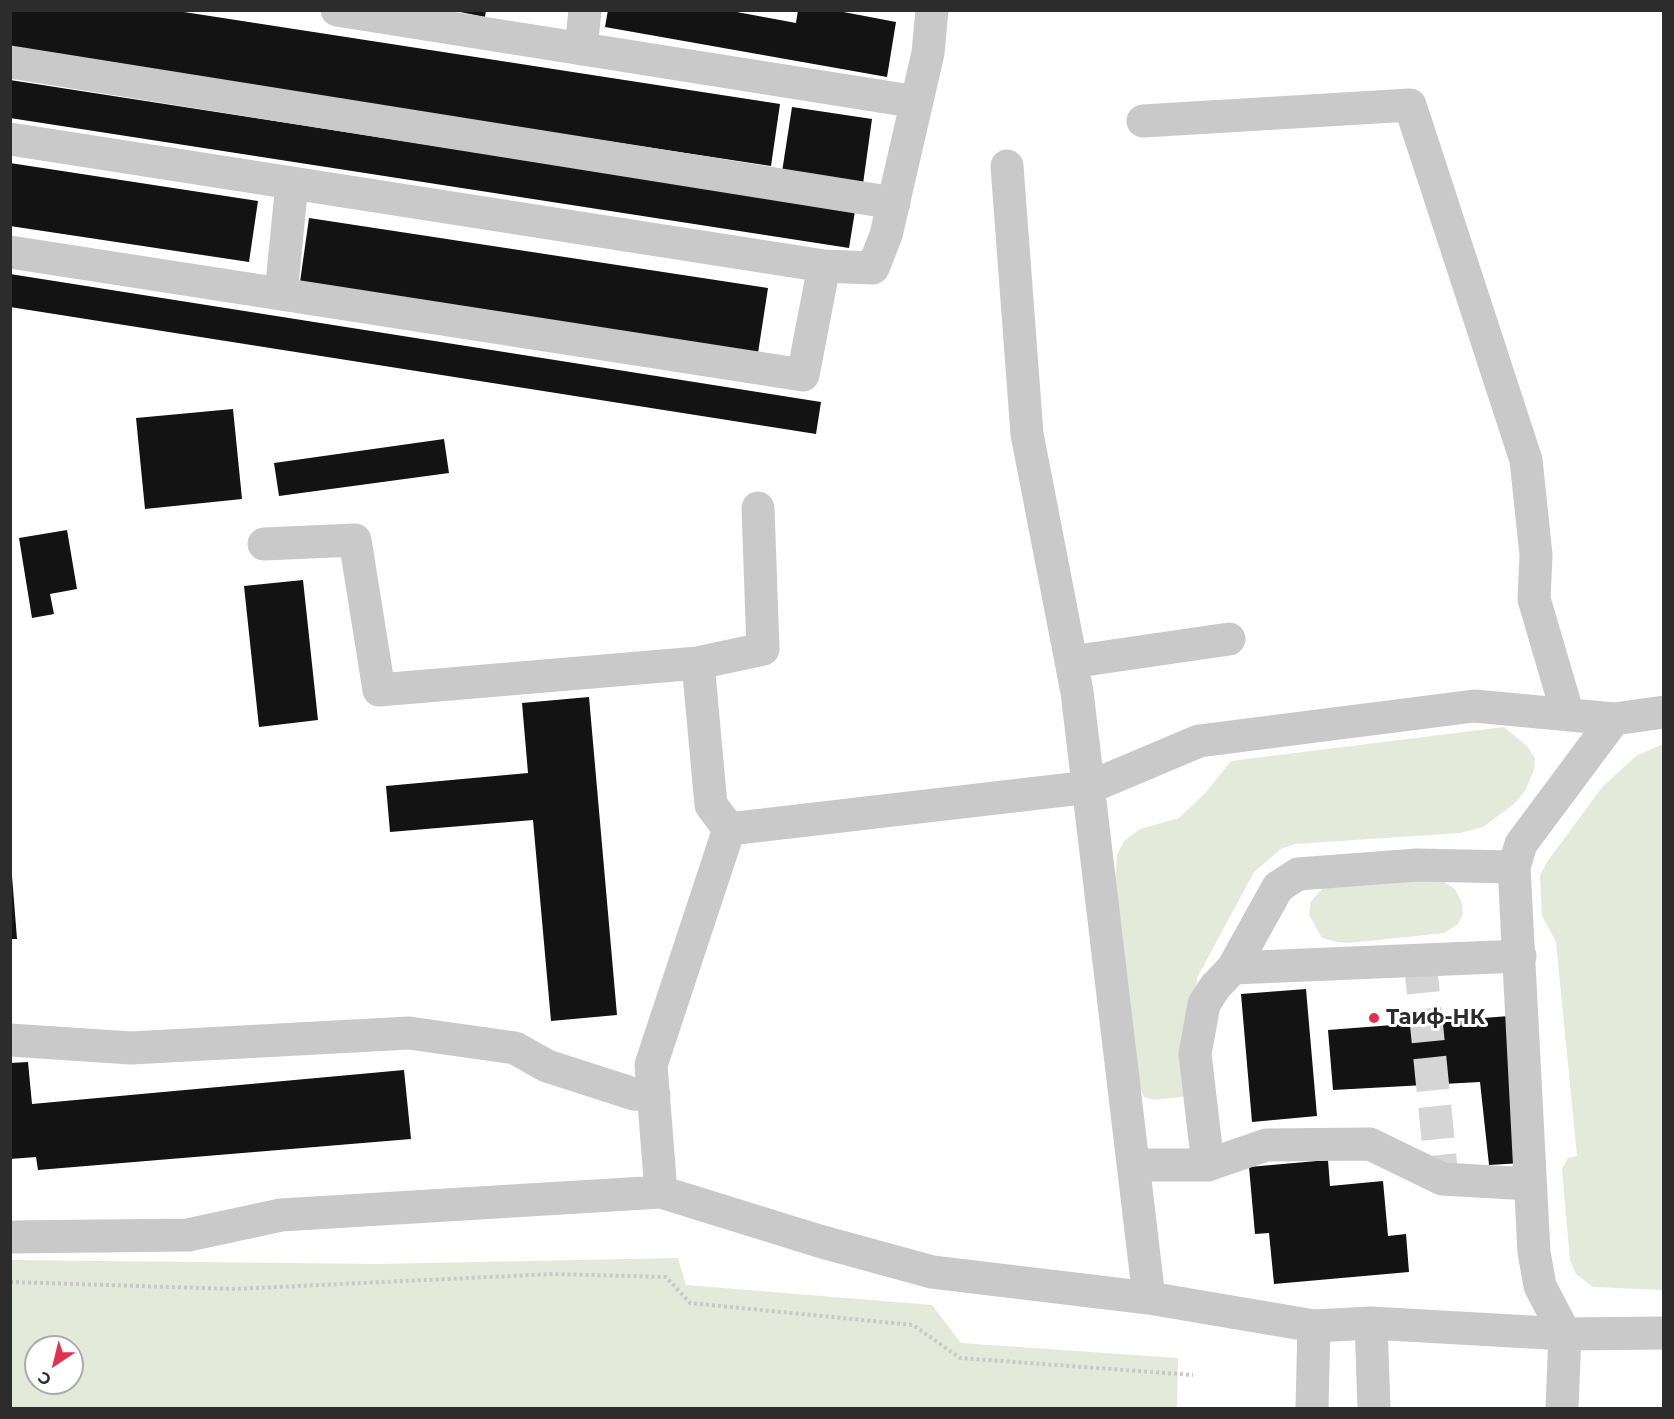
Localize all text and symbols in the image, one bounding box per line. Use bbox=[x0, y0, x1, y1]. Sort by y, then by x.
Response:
place label: Таиф-НК bbox=[1386, 1005, 1485, 1031]
marker: Таиф-НК bbox=[1367, 1011, 1381, 1025]
north arrow bbox=[24, 1335, 84, 1395]
text: С bbox=[34, 1367, 55, 1390]

